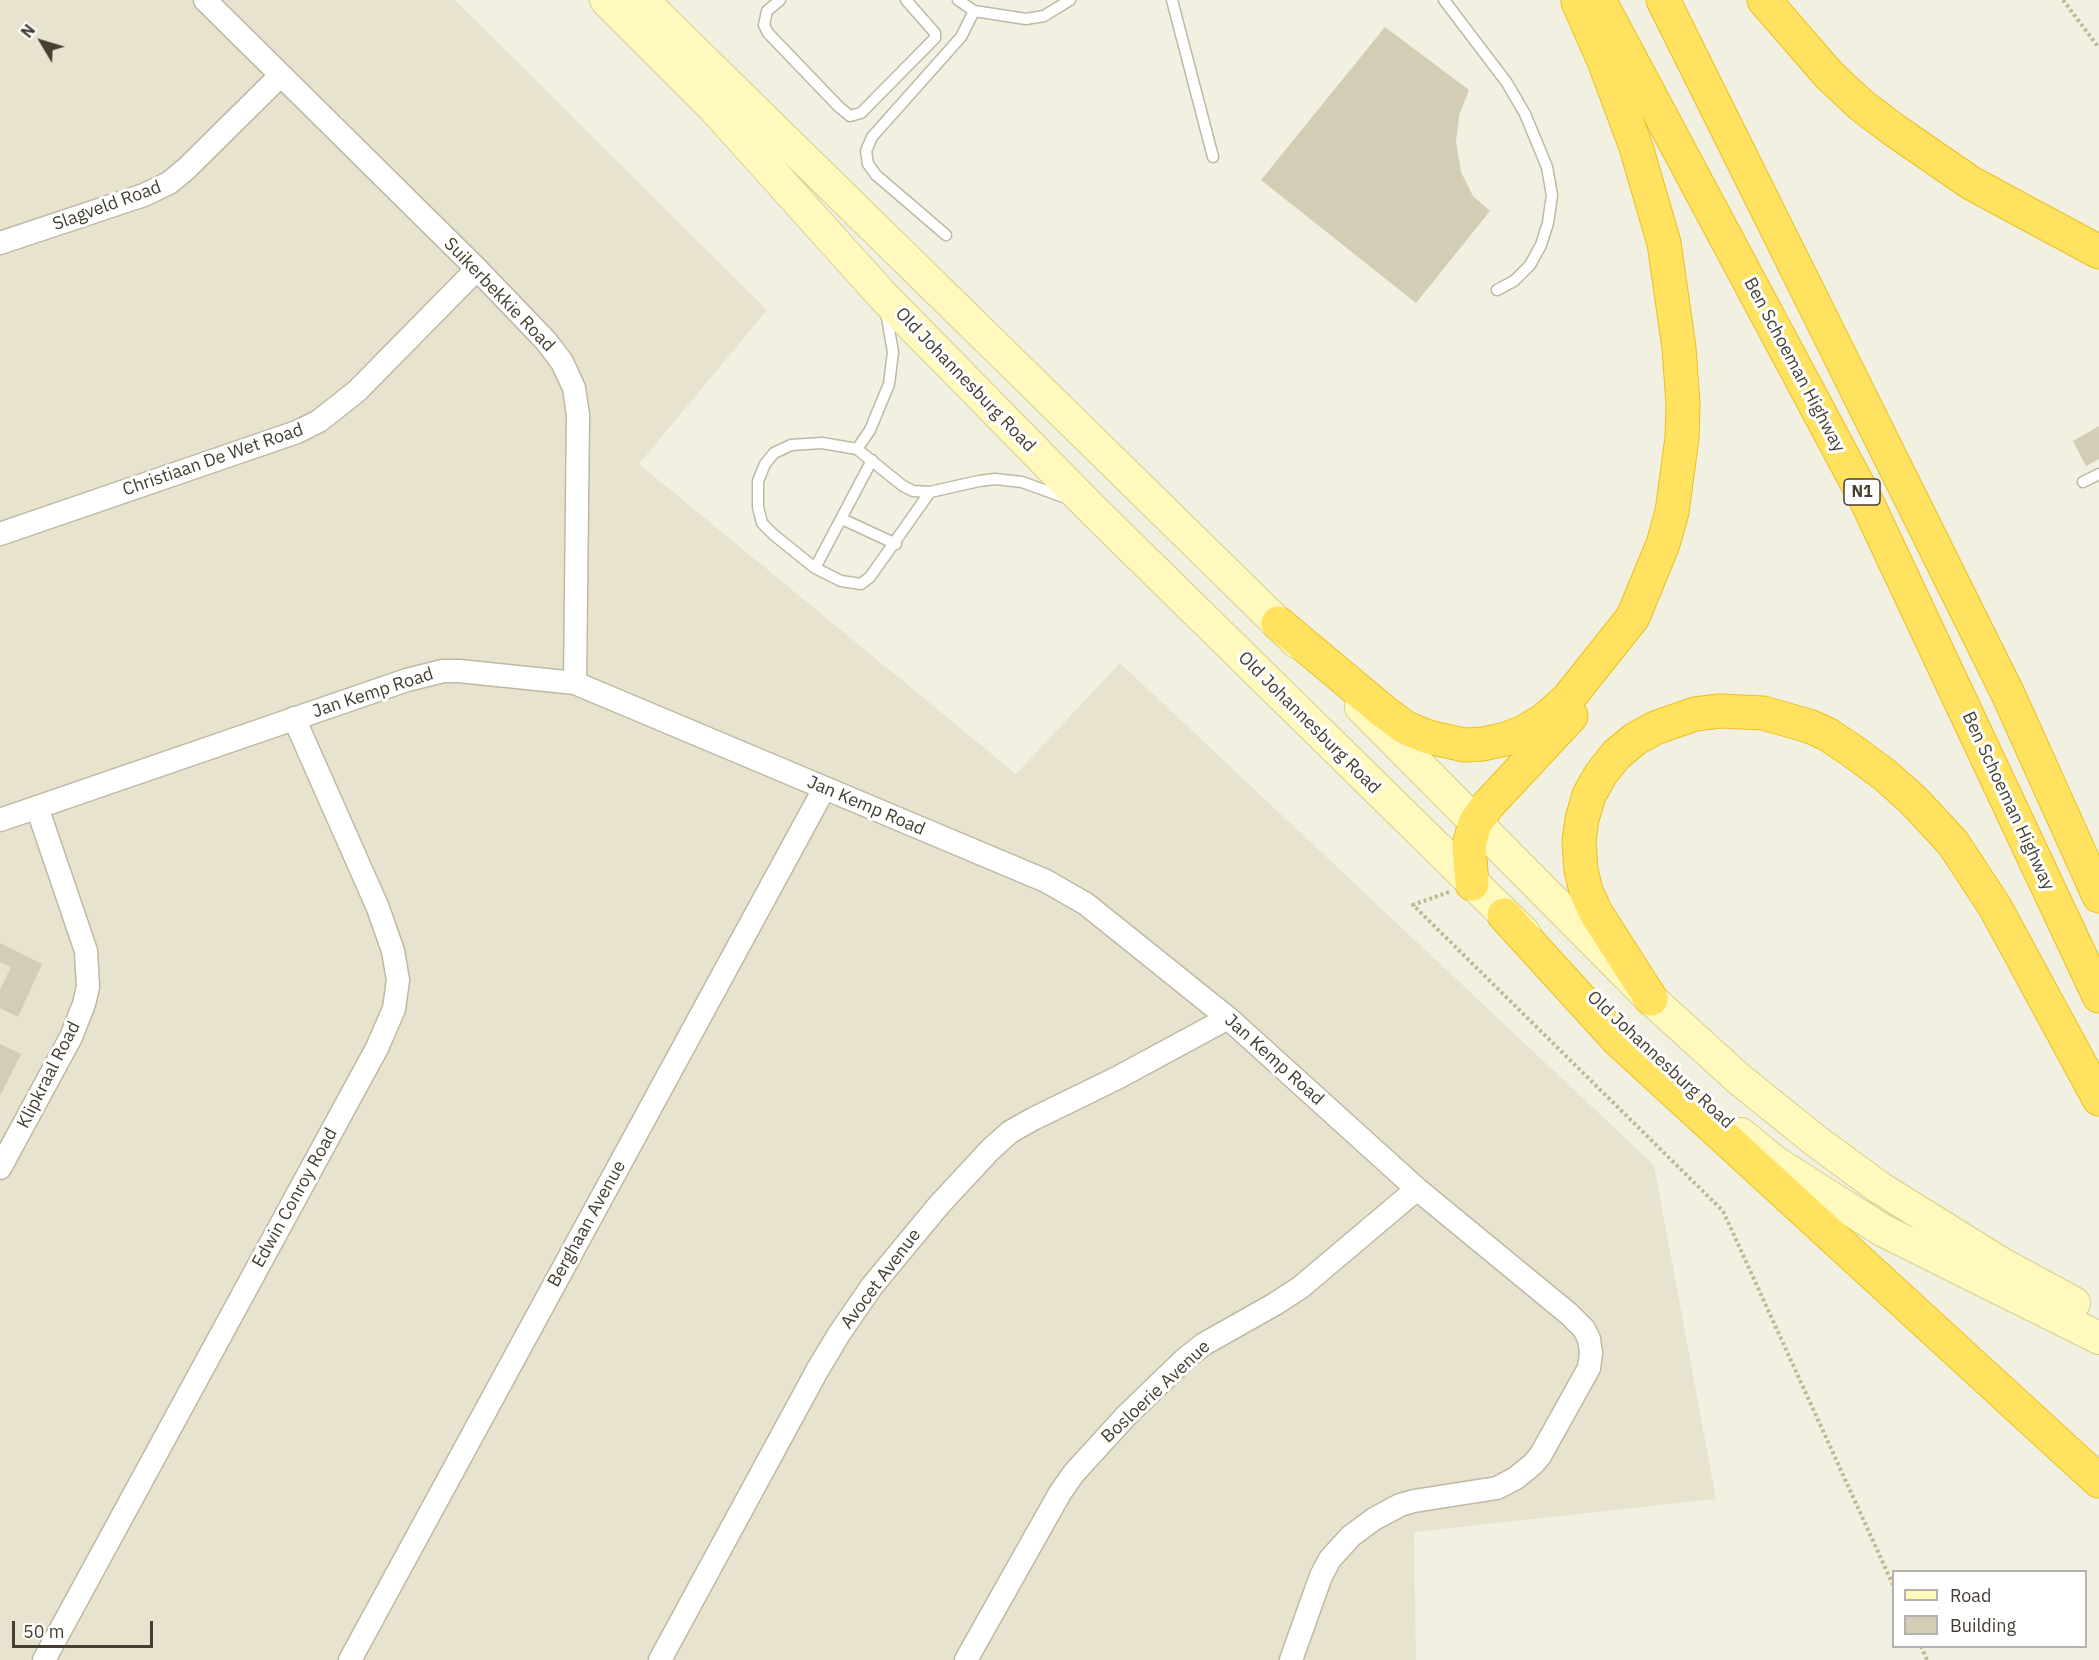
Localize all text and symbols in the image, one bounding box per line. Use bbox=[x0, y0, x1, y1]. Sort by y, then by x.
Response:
north arrow bbox=[12, 12, 72, 72]
text: N bbox=[16, 20, 39, 42]
street label: Slagveld Road bbox=[50, 176, 164, 236]
street label: Suikerbekkie Road bbox=[439, 233, 559, 357]
street label: Ben Schoeman Highway bbox=[1739, 274, 1849, 456]
street label: Old Johannesburg Road bbox=[890, 303, 1040, 457]
street label: Christiaan De Wet Road bbox=[120, 419, 306, 501]
road number: N1 bbox=[1844, 479, 1880, 505]
street label: Old Johannesburg Road bbox=[1233, 647, 1385, 799]
street label: Jan Kemp Road bbox=[310, 663, 436, 723]
street label: Ben Schoeman Highway bbox=[1957, 708, 2059, 894]
street label: Jan Kemp Road bbox=[804, 771, 928, 841]
street label: Old Johannesburg Road bbox=[1582, 986, 1738, 1134]
street label: Jan Kemp Road bbox=[1220, 1010, 1328, 1110]
street label: Klipkraal Road bbox=[13, 1018, 85, 1132]
street label: Edwin Conroy Road bbox=[248, 1124, 342, 1272]
street label: Berghaan Avenue bbox=[543, 1157, 631, 1291]
street label: Avocet Avenue bbox=[836, 1225, 926, 1333]
street label: Bosloerie Avenue bbox=[1097, 1336, 1215, 1448]
legend bbox=[1892, 1570, 2087, 1648]
text: Road bbox=[1950, 1584, 1991, 1607]
scale bar bbox=[15, 1609, 156, 1647]
text: Building bbox=[1950, 1614, 2016, 1637]
text: 50 m bbox=[23, 1620, 65, 1643]

